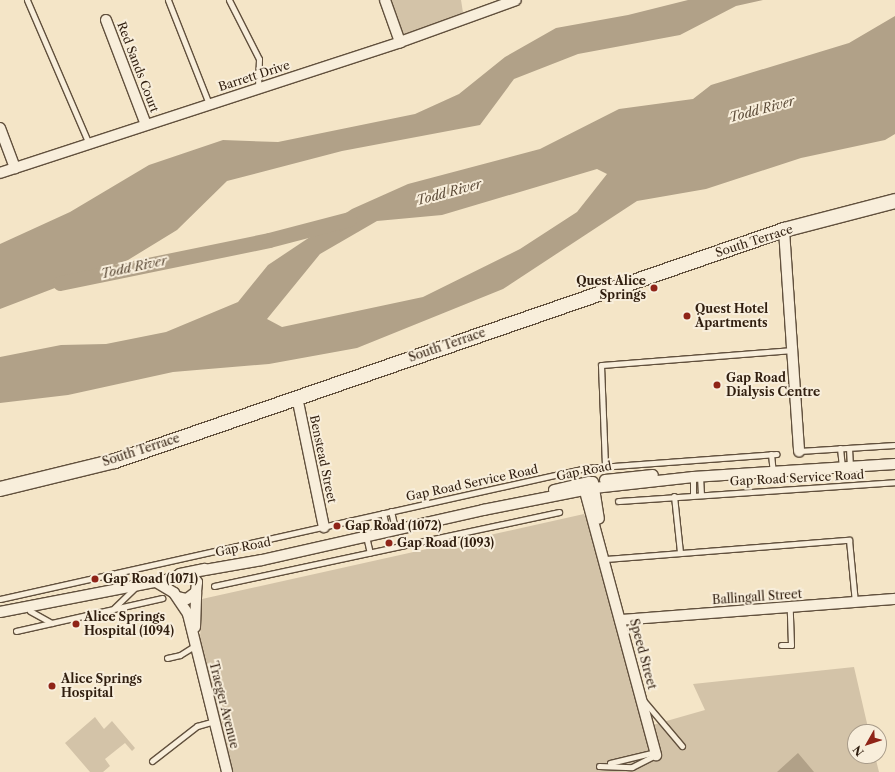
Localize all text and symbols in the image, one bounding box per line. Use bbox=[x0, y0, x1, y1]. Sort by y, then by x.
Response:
street label: Red Sands Court bbox=[114, 20, 162, 114]
street label: Barrett Drive bbox=[216, 58, 292, 94]
water label: Todd River bbox=[728, 93, 796, 125]
water label: Todd River bbox=[415, 176, 483, 208]
street label: South Terrace bbox=[713, 222, 795, 260]
water label: Todd River bbox=[99, 252, 169, 282]
place label: Quest Alice Springs bbox=[576, 274, 646, 302]
marker: Quest Alice Springs bbox=[649, 283, 659, 293]
place label: Quest Hotel Apartments bbox=[695, 302, 768, 330]
marker: Quest Hotel Apartments bbox=[682, 311, 692, 321]
street label: South Terrace bbox=[406, 325, 488, 365]
place label: Gap Road Dialysis Centre bbox=[726, 371, 820, 399]
marker: Gap Road Dialysis Centre bbox=[711, 379, 723, 391]
street label: Benstead Street bbox=[307, 414, 339, 504]
street label: South Terrace bbox=[100, 431, 182, 469]
street label: Gap Road bbox=[555, 459, 613, 483]
street label: Gap Road Service Road bbox=[405, 462, 539, 504]
street label: Gap Road Service Road bbox=[729, 467, 865, 489]
place label: Gap Road (1072) bbox=[345, 519, 442, 533]
marker: Gap Road (1072) bbox=[332, 521, 342, 531]
street label: Gap Road bbox=[214, 535, 272, 559]
place label: Gap Road (1093) bbox=[397, 536, 494, 550]
marker: Gap Road (1093) bbox=[384, 538, 394, 548]
place label: Gap Road (1071) bbox=[103, 572, 198, 586]
marker: Gap Road (1071) bbox=[90, 574, 100, 584]
street label: Ballingall Street bbox=[712, 587, 802, 607]
place label: Alice Springs Hospital (1094) bbox=[84, 610, 174, 638]
street label: Speed Street bbox=[627, 617, 659, 691]
marker: Alice Springs Hospital (1094) bbox=[71, 619, 81, 629]
street label: Traeger Avenue bbox=[206, 659, 242, 751]
place label: Alice Springs Hospital bbox=[61, 672, 142, 700]
marker: Alice Springs Hospital bbox=[46, 680, 58, 692]
north arrow bbox=[847, 724, 887, 764]
text: N bbox=[850, 743, 867, 759]

